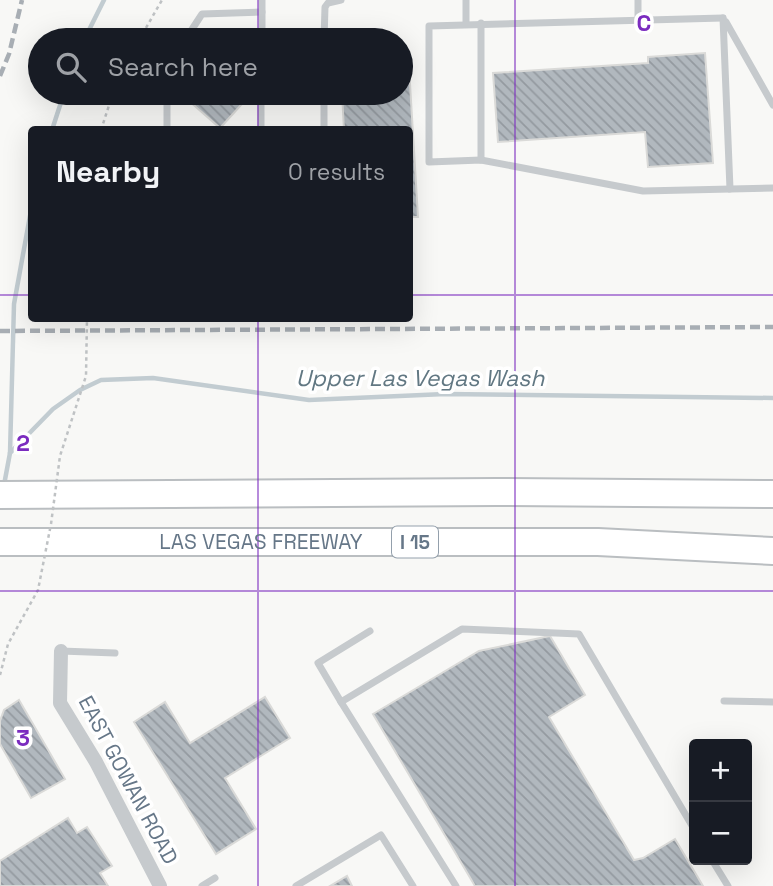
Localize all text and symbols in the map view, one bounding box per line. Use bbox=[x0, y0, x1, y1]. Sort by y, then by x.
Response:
text: C bbox=[637, 8, 651, 38]
search box bbox=[28, 28, 413, 105]
icon: search bbox=[52, 48, 90, 86]
text: Search here bbox=[108, 50, 258, 84]
text: Nearby bbox=[56, 152, 160, 191]
text: 0 results bbox=[288, 157, 385, 187]
water label: Upper Las Vegas Wash bbox=[296, 363, 545, 393]
text: 2 bbox=[16, 428, 30, 458]
road number: I 15 bbox=[392, 526, 438, 558]
street label: LAS VEGAS FREEWAY bbox=[159, 528, 363, 555]
street label: EAST GOWAN ROAD bbox=[73, 691, 184, 869]
text: 3 bbox=[16, 723, 30, 753]
map controls bbox=[689, 739, 752, 865]
button: + bbox=[689, 739, 752, 802]
button: − bbox=[689, 802, 752, 865]

